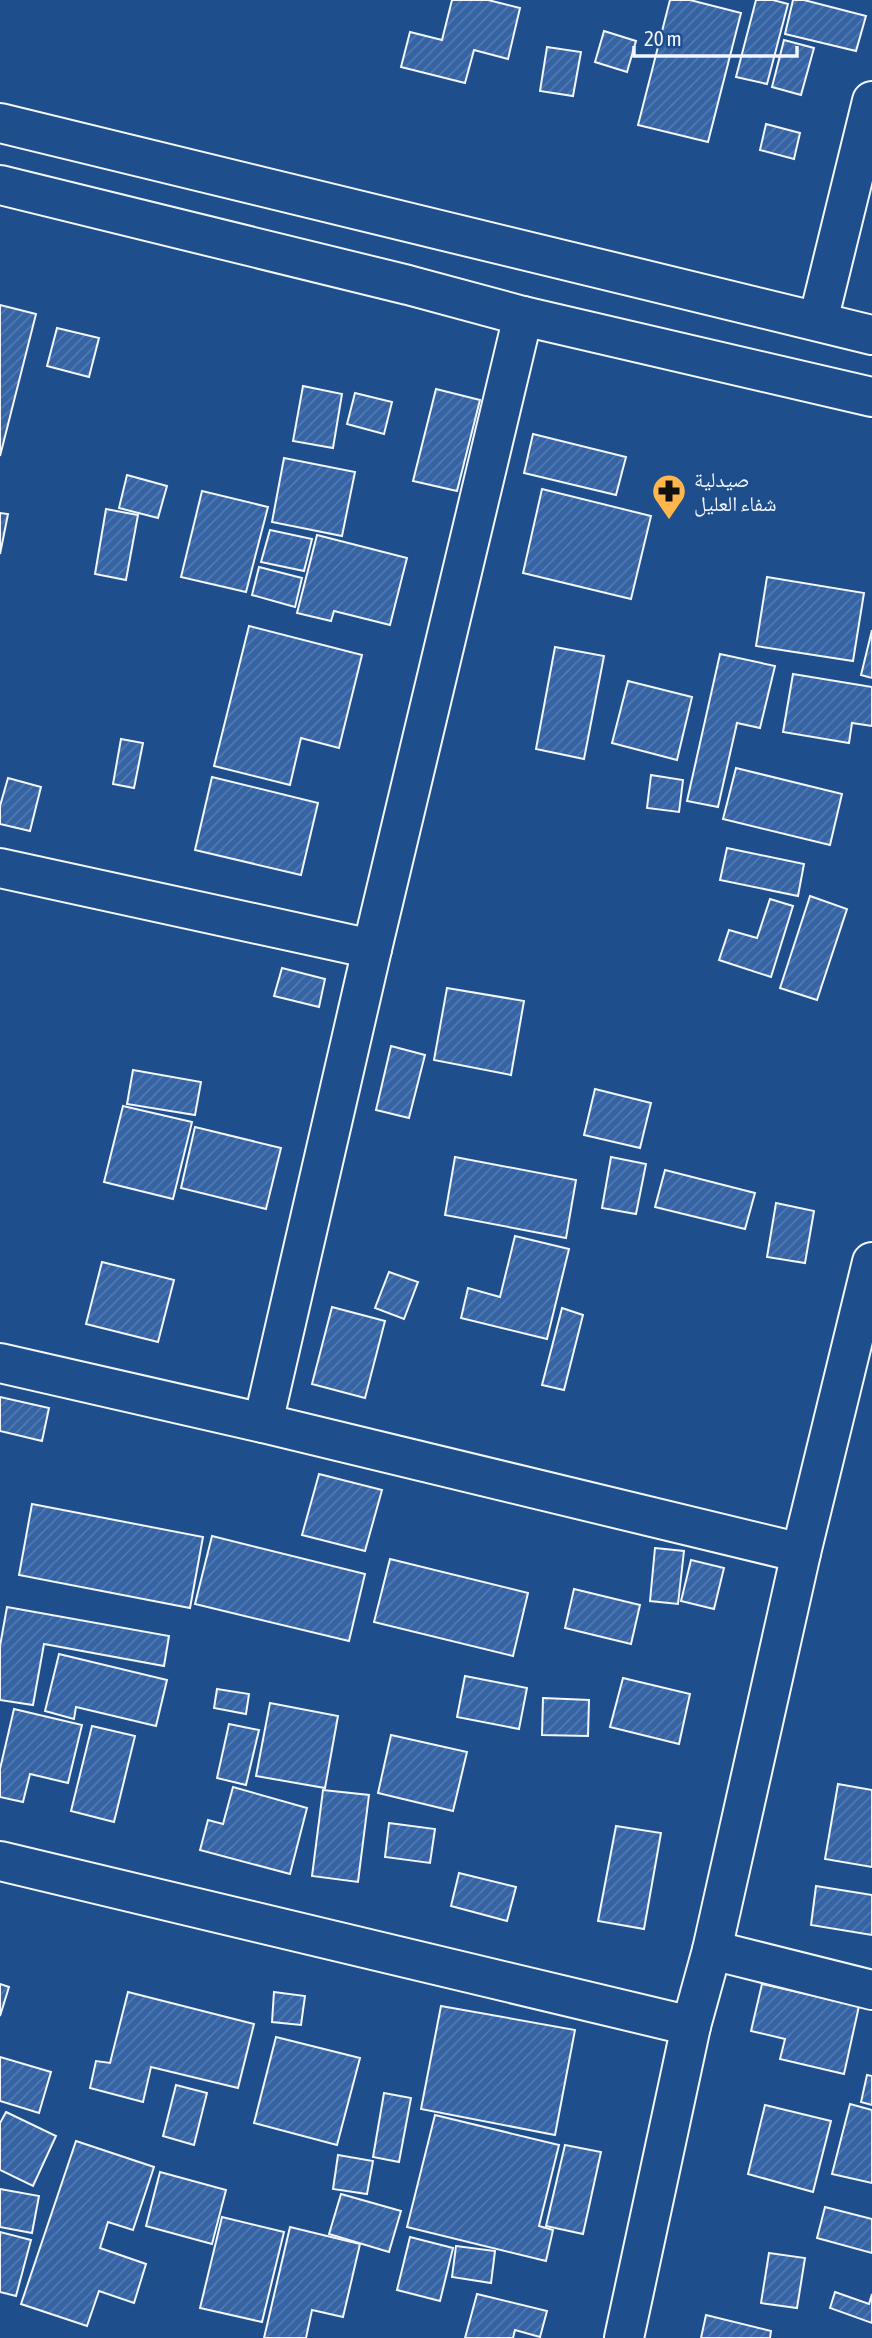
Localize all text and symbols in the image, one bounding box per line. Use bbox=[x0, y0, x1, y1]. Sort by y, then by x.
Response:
scale bar bbox=[634, 14, 797, 58]
text: 20 m bbox=[644, 26, 682, 50]
place label: صيدلية شفاء العليل bbox=[694, 467, 777, 517]
pharmacy icon: صيدلية شفاء العليل bbox=[650, 472, 688, 521]

